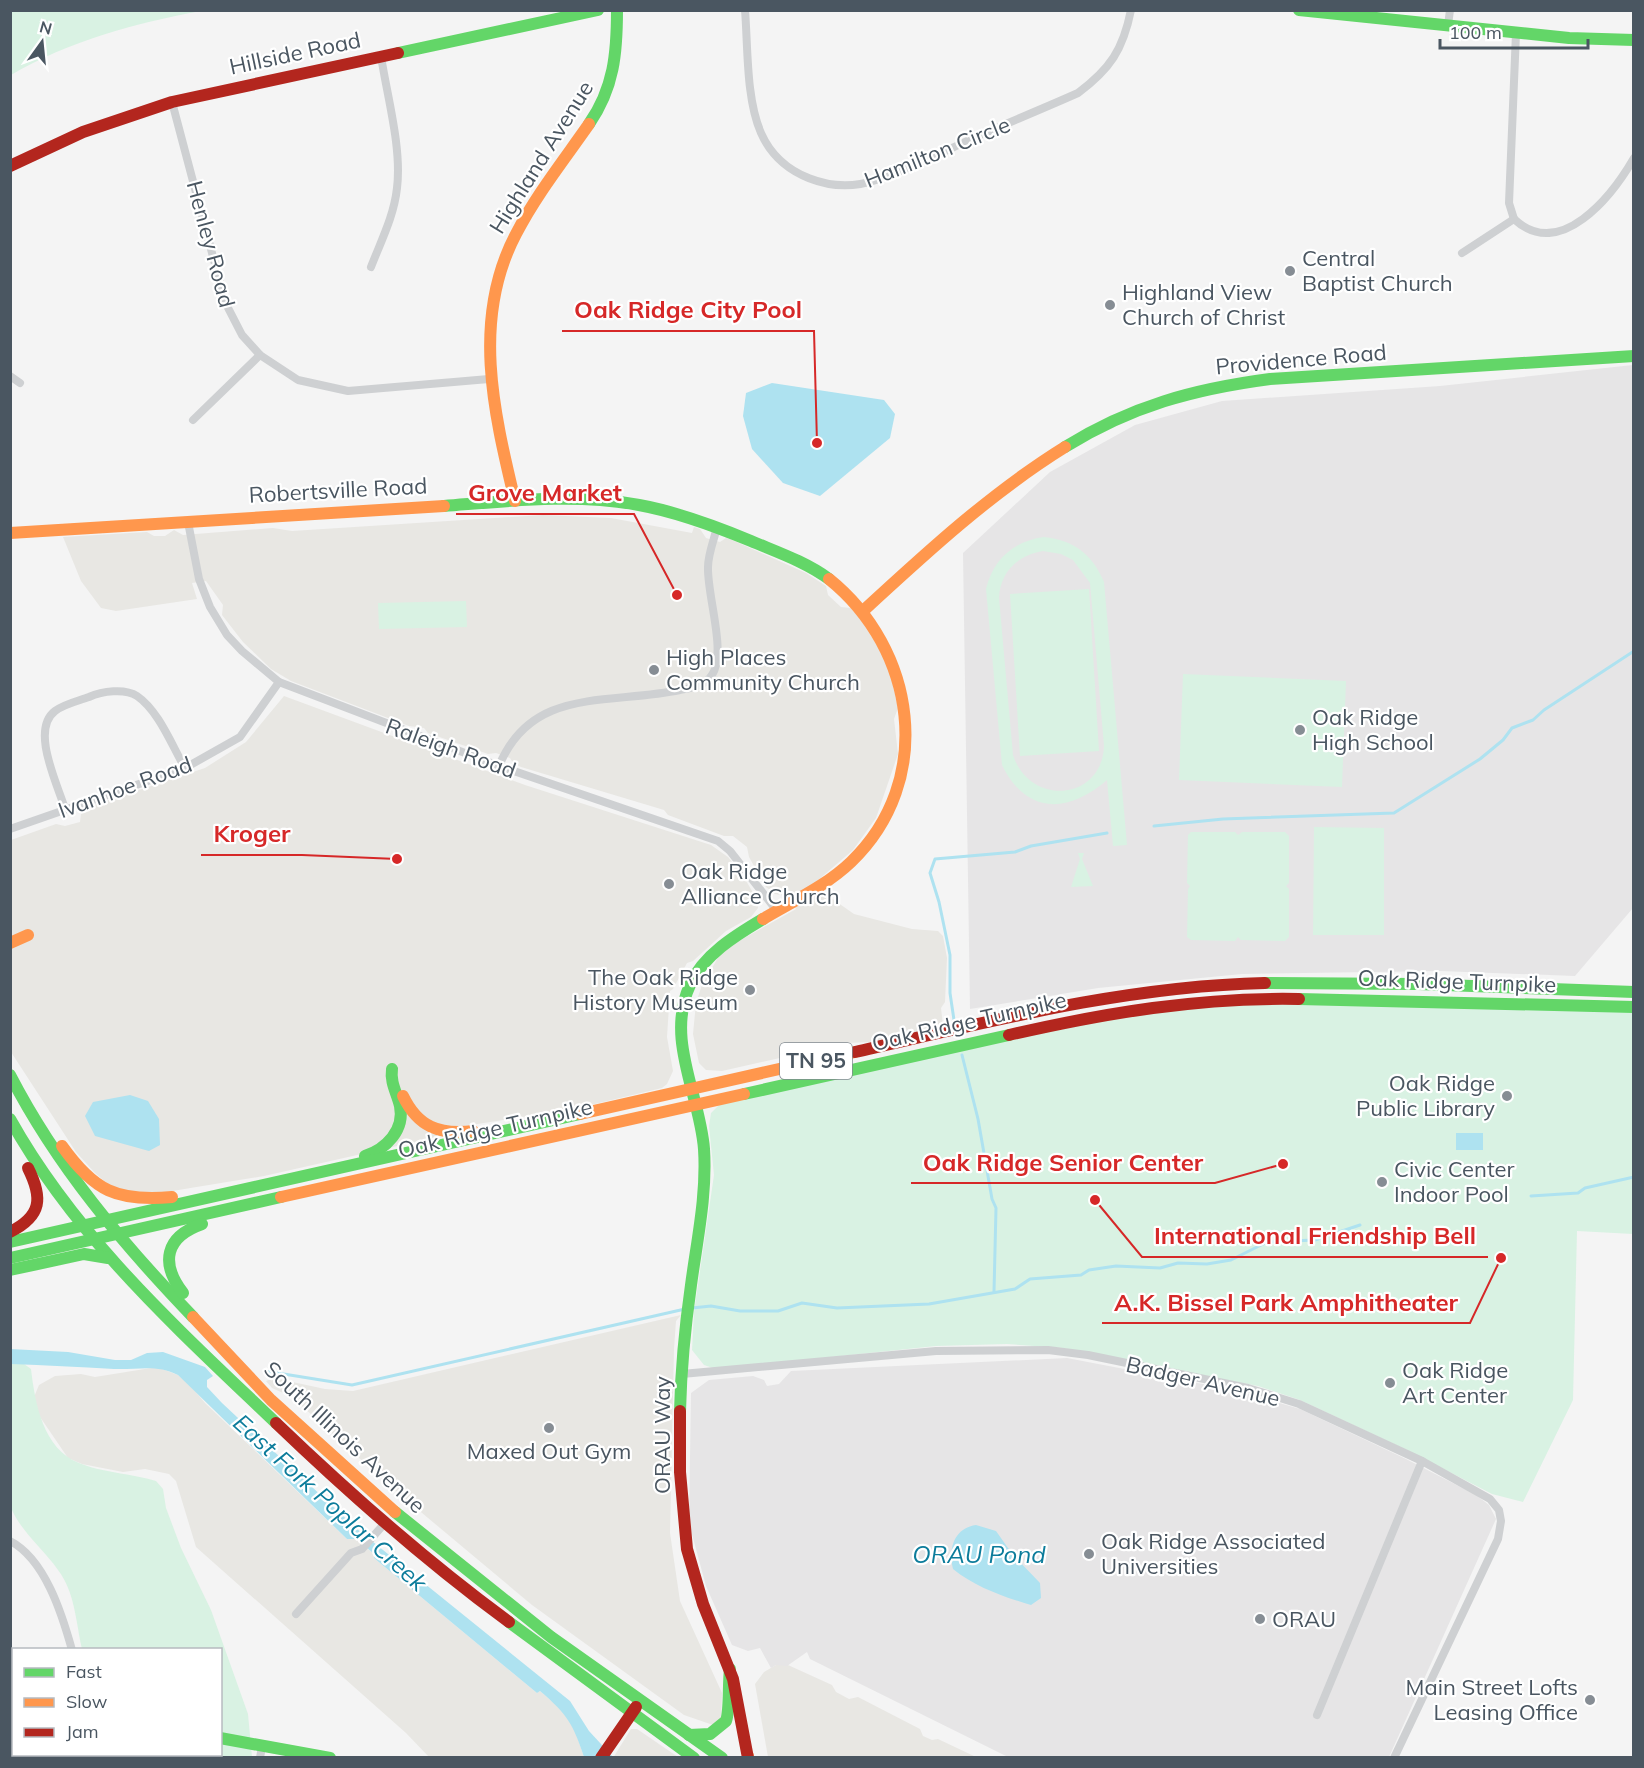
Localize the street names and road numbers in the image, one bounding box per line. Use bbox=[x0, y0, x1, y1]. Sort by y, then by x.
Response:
street label: Hillside Road bbox=[227, 25, 363, 81]
street label: Highland Avenue bbox=[483, 75, 599, 239]
street label: Hamilton Circle bbox=[860, 110, 1014, 194]
street label: Henley Road bbox=[181, 178, 241, 310]
street label: Providence Road bbox=[1214, 338, 1388, 380]
street label: Robertsville Road bbox=[248, 471, 428, 509]
street label: Raleigh Road bbox=[382, 711, 520, 785]
street label: Ivanhoe Road bbox=[54, 750, 196, 824]
street label: Oak Ridge Turnpike bbox=[1357, 964, 1557, 998]
street label: Oak Ridge Turnpike bbox=[869, 985, 1069, 1057]
road number: TN 95 bbox=[780, 1043, 852, 1079]
street label: Oak Ridge Turnpike bbox=[395, 1092, 595, 1164]
street label: Badger Avenue bbox=[1123, 1350, 1283, 1412]
street label: South Illinois Avenue bbox=[258, 1355, 432, 1519]
street label: ORAU Way bbox=[648, 1376, 676, 1494]

